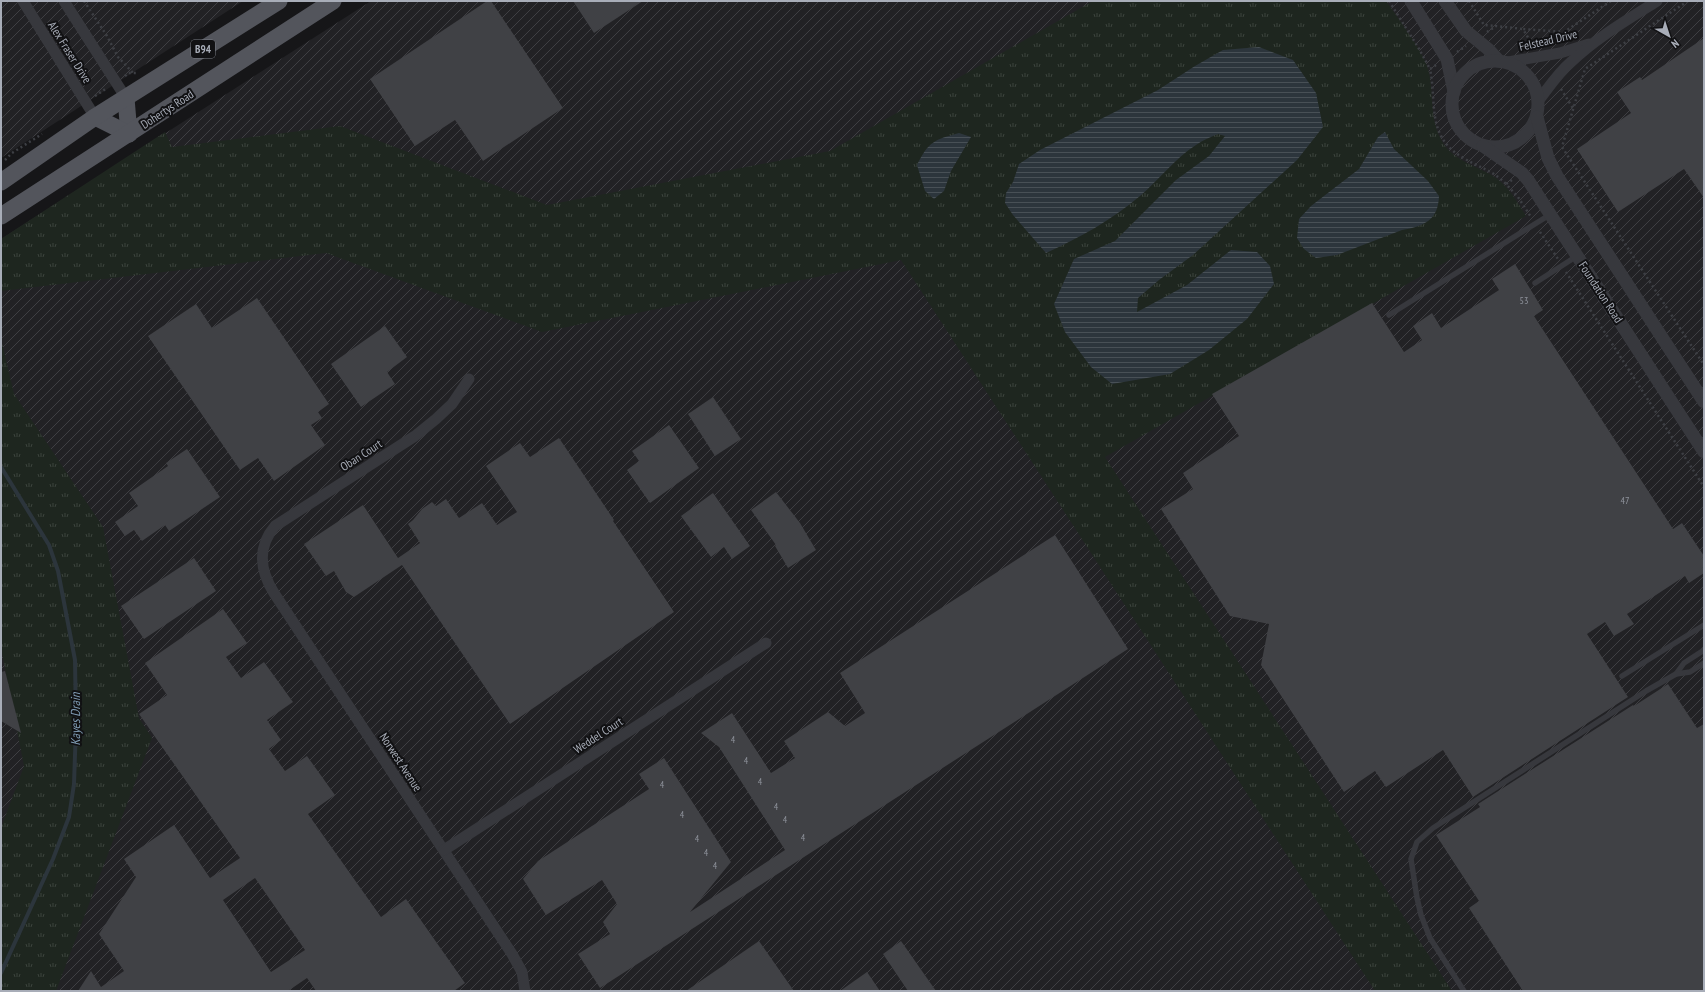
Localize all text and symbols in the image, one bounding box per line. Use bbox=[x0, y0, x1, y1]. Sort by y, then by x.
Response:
north arrow bbox=[1649, 16, 1689, 56]
street label: Alex Fraser Drive bbox=[45, 18, 95, 86]
street label: Felstead Drive bbox=[1517, 26, 1579, 54]
text: N bbox=[1669, 36, 1682, 51]
road number: B94 bbox=[191, 40, 215, 58]
street label: Dohertys Road bbox=[138, 86, 196, 132]
street label: Foundation Road bbox=[1576, 259, 1626, 325]
house number: 53 bbox=[1520, 294, 1529, 307]
street label: Oban Court bbox=[337, 436, 385, 474]
house number: 47 bbox=[1621, 494, 1630, 507]
water label: Kayes Drain bbox=[67, 691, 84, 745]
street label: Weddel Court bbox=[571, 713, 626, 756]
street label: Norwest Avenue bbox=[377, 730, 425, 794]
house number: 4 bbox=[731, 733, 736, 746]
house number: 4 bbox=[744, 754, 749, 767]
house number: 4 bbox=[758, 775, 763, 788]
house number: 4 bbox=[660, 778, 665, 791]
house number: 4 bbox=[774, 800, 779, 813]
house number: 4 bbox=[680, 808, 685, 821]
house number: 4 bbox=[783, 813, 788, 826]
house number: 4 bbox=[801, 831, 806, 844]
house number: 4 bbox=[695, 832, 700, 845]
house number: 4 bbox=[704, 846, 709, 859]
house number: 4 bbox=[713, 859, 718, 872]

